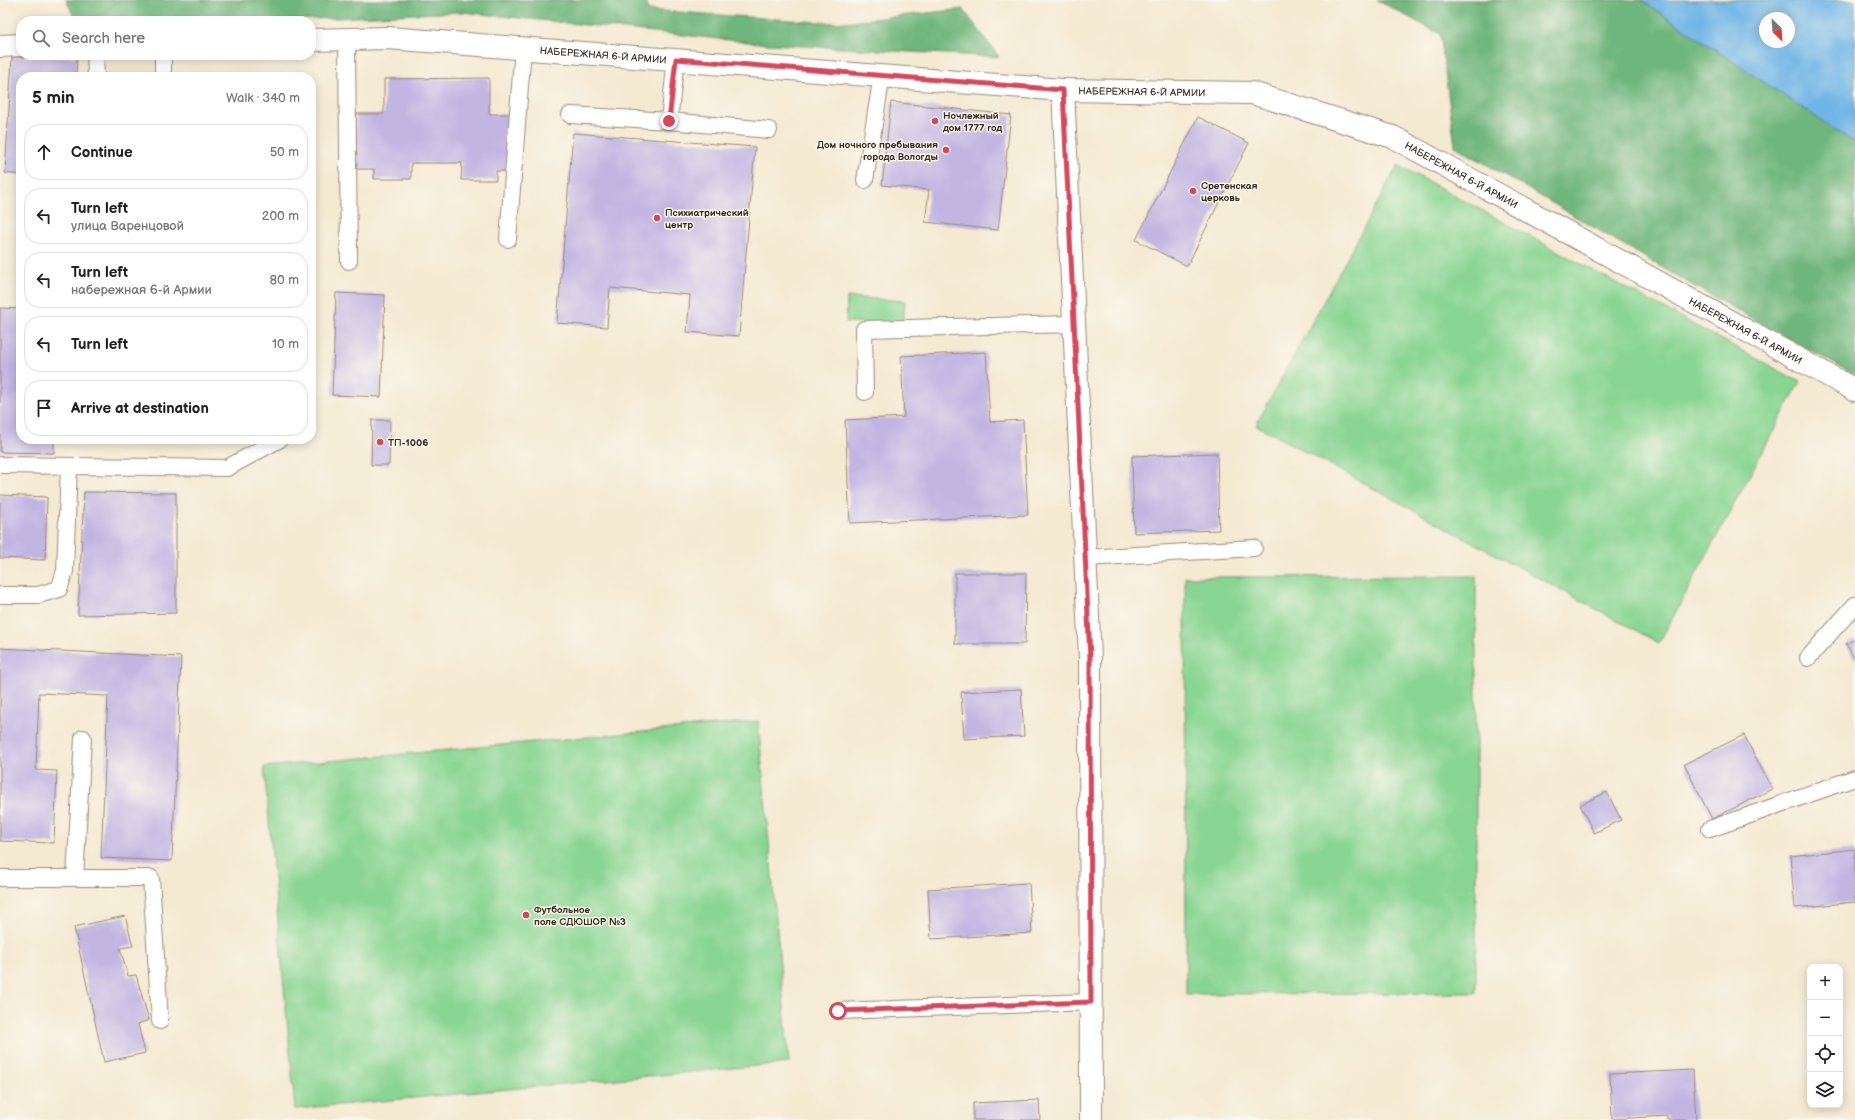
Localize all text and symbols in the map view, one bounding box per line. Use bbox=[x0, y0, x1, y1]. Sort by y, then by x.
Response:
north arrow bbox=[1759, 12, 1795, 48]
search box bbox=[16, 16, 316, 60]
icon: search bbox=[30, 27, 52, 49]
text: Search here bbox=[62, 29, 145, 48]
street label: НАБЕРЕЖНАЯ 6-Й АРМИИ bbox=[539, 45, 667, 66]
street label: НАБЕРЕЖНАЯ 6-Й АРМИИ bbox=[1078, 85, 1206, 99]
text: 5 min bbox=[32, 88, 75, 108]
text: Walk · 340 m bbox=[226, 90, 300, 106]
place label: Ночлежный дом 1777 год bbox=[942, 110, 1002, 134]
route end bbox=[660, 112, 678, 130]
marker: Ночлежный дом 1777 год bbox=[930, 116, 940, 126]
place label: Дом ночного пребывания города Вологды bbox=[817, 139, 938, 163]
street label: НАБЕРЕЖНАЯ 6-Й АРМИИ bbox=[1402, 140, 1520, 211]
icon: ahead bbox=[33, 141, 55, 163]
text: Continue bbox=[71, 143, 133, 162]
text: 50 m bbox=[270, 144, 299, 160]
marker: Дом ночного пребывания города Вологды bbox=[941, 145, 951, 155]
place label: Сретенская церковь bbox=[1201, 180, 1258, 204]
marker: Сретенская церковь bbox=[1188, 186, 1198, 196]
text: Turn left bbox=[71, 199, 128, 218]
icon: left bbox=[33, 205, 55, 227]
place label: Психиатрический центр bbox=[665, 207, 749, 231]
text: 200 m bbox=[262, 208, 299, 224]
marker: Психиатрический центр bbox=[652, 213, 662, 223]
text: улица Варенцовой bbox=[71, 218, 184, 234]
text: Turn left bbox=[71, 263, 128, 282]
icon: left bbox=[33, 269, 55, 291]
text: 80 m bbox=[270, 272, 299, 288]
text: набережная 6-й Армии bbox=[71, 282, 212, 298]
street label: НАБЕРЕЖНАЯ 6-Й АРМИИ bbox=[1687, 295, 1804, 367]
icon: left bbox=[33, 333, 55, 355]
text: Turn left bbox=[71, 335, 128, 354]
text: 10 m bbox=[272, 336, 299, 352]
icon: arrive bbox=[33, 397, 55, 419]
text: Arrive at destination bbox=[71, 399, 209, 418]
marker: ТП-1006 bbox=[375, 437, 385, 447]
place label: ТП-1006 bbox=[388, 437, 428, 449]
place label: Футбольное поле СДЮШОР №3 bbox=[534, 904, 626, 928]
marker: Футбольное поле СДЮШОР №3 bbox=[521, 910, 531, 920]
map controls bbox=[1807, 964, 1843, 1108]
button: + bbox=[1807, 964, 1843, 1000]
button: − bbox=[1807, 1000, 1843, 1036]
route start bbox=[829, 1002, 847, 1020]
button: locate bbox=[1807, 1036, 1843, 1072]
button: layers bbox=[1807, 1072, 1843, 1108]

